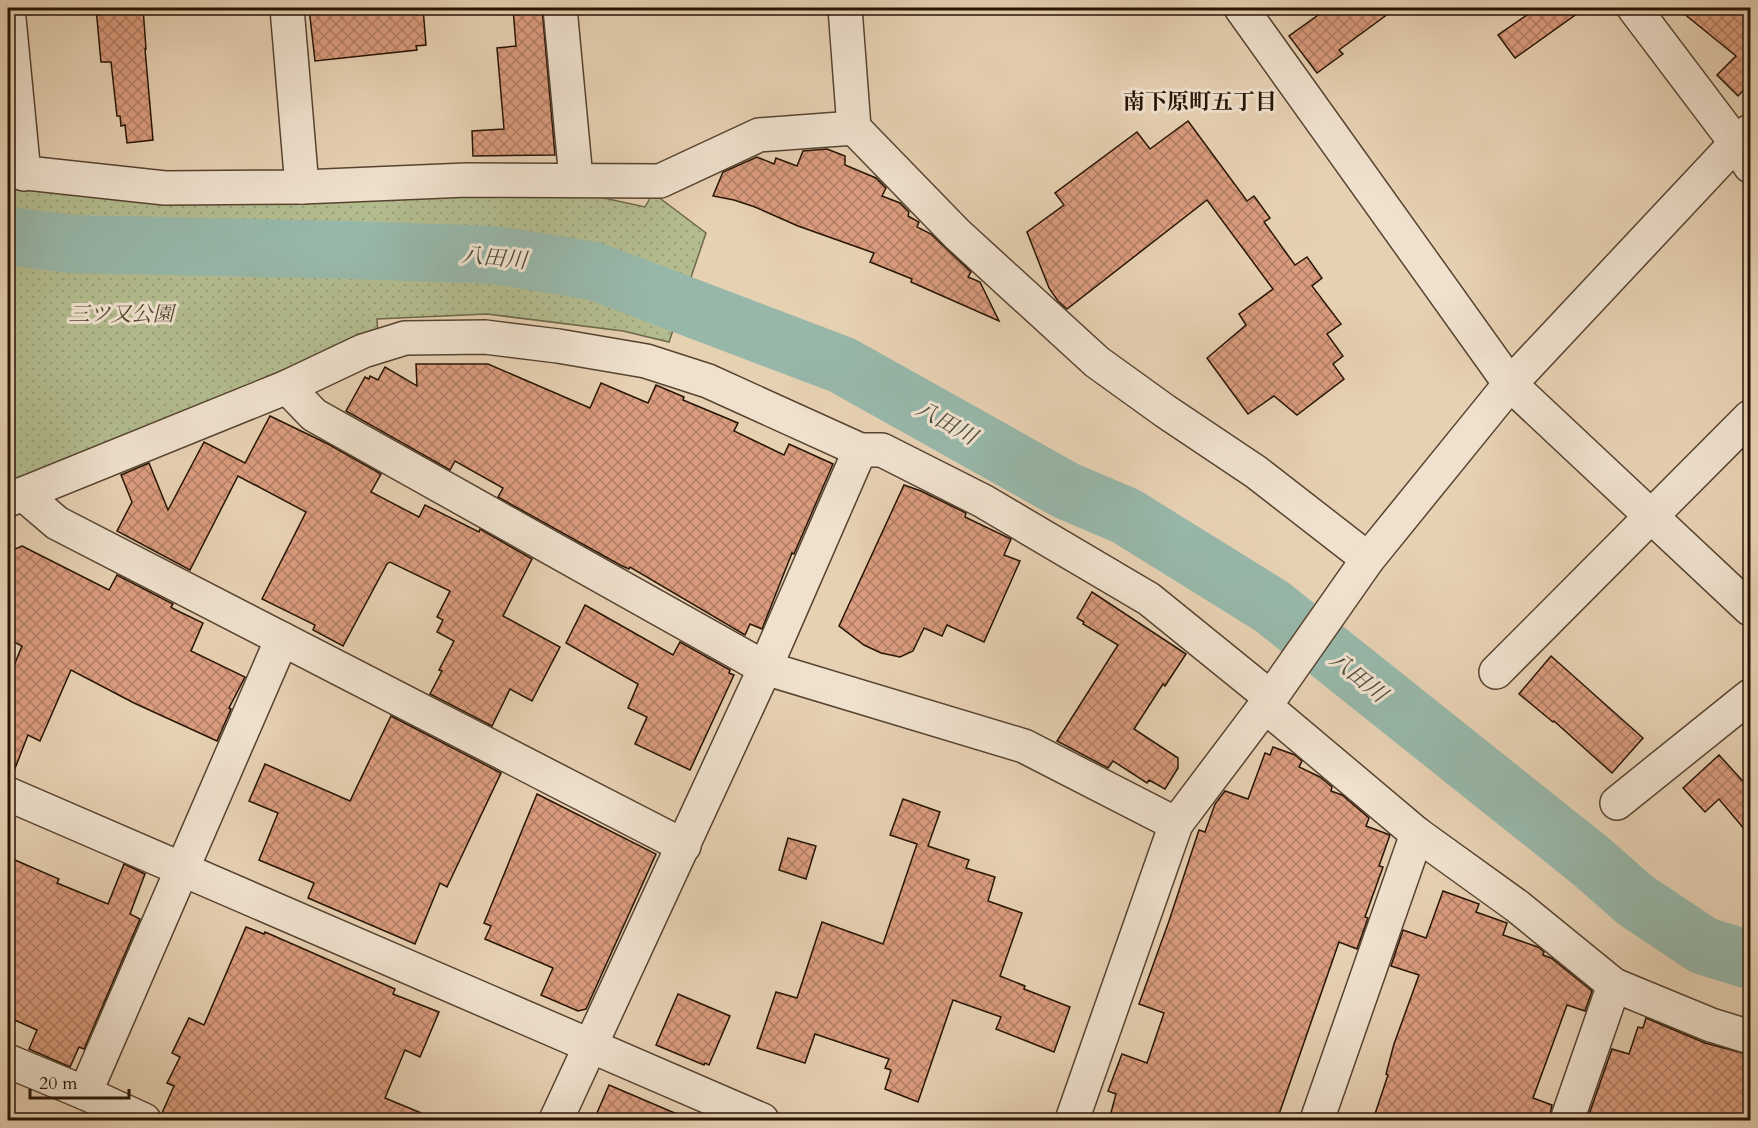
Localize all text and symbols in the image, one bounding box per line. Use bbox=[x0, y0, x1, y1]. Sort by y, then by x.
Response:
district label: 南下原町五丁目 bbox=[1123, 87, 1277, 117]
water label: 八田川 bbox=[460, 240, 530, 276]
park label: 三ツ又公園 bbox=[69, 300, 176, 329]
water label: 八田川 bbox=[910, 394, 984, 453]
water label: 八田川 bbox=[1323, 645, 1395, 711]
scale bar bbox=[30, 1062, 129, 1100]
text: 20 m bbox=[39, 1071, 78, 1096]

